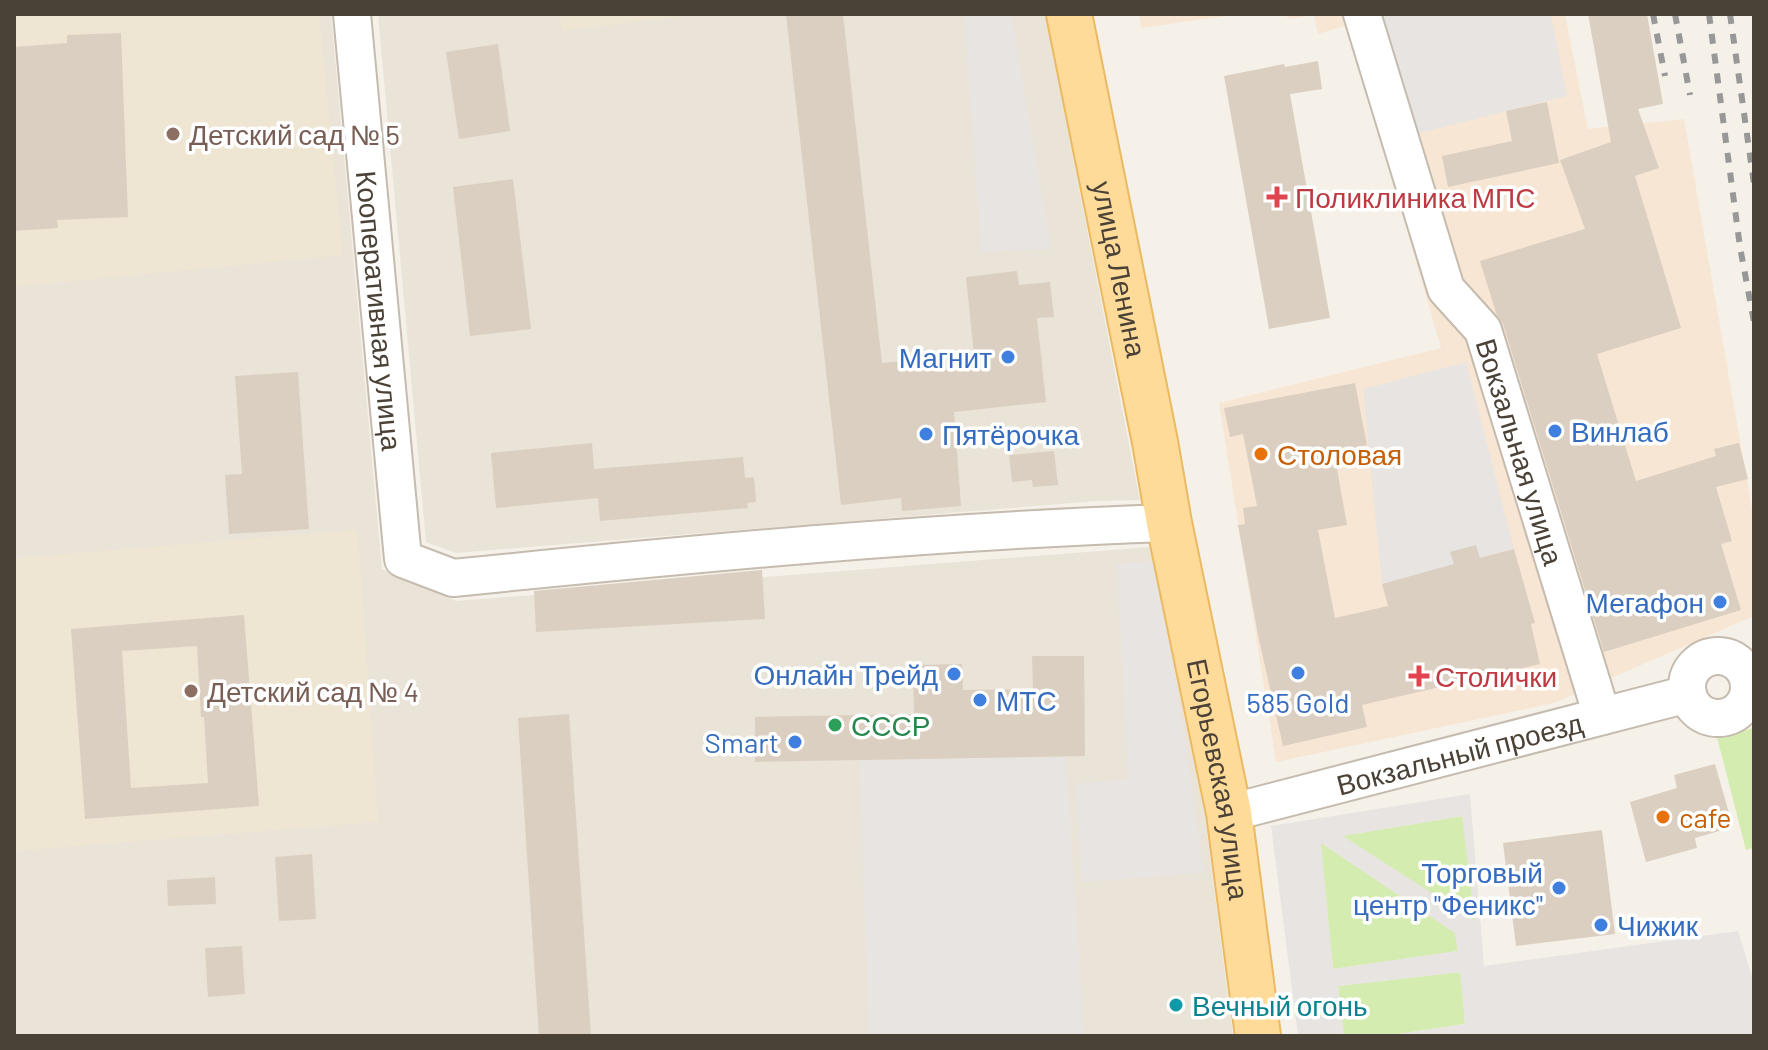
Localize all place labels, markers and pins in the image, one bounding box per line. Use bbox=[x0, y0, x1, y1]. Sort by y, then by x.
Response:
place label: Детский сад № 5 bbox=[189, 117, 400, 151]
marker: Детский сад № 5 bbox=[164, 125, 182, 143]
place label: Поликлиника МПС bbox=[1295, 180, 1535, 214]
marker: Поликлиника МПС bbox=[1266, 186, 1288, 208]
place label: Магнит bbox=[899, 340, 992, 374]
marker: Магнит bbox=[999, 348, 1017, 366]
place label: Винлаб bbox=[1571, 414, 1669, 448]
place label: Пятёрочка bbox=[942, 417, 1080, 451]
marker: Винлаб bbox=[1546, 422, 1564, 440]
marker: Пятёрочка bbox=[917, 425, 935, 443]
place label: Столовая bbox=[1277, 437, 1402, 471]
marker: Столовая bbox=[1252, 445, 1270, 463]
place label: Мегафон bbox=[1586, 585, 1704, 619]
marker: Мегафон bbox=[1711, 593, 1729, 611]
place label: Онлайн Трейд bbox=[753, 657, 938, 691]
place label: Столички bbox=[1435, 659, 1557, 693]
marker: 585 Gold bbox=[1289, 664, 1307, 682]
marker: Онлайн Трейд bbox=[945, 665, 963, 683]
marker: Столички bbox=[1410, 667, 1428, 685]
place label: Детский сад № 4 bbox=[207, 674, 419, 708]
marker: Детский сад № 4 bbox=[182, 682, 200, 700]
place label: МТС bbox=[996, 683, 1057, 717]
place label: 585 Gold bbox=[1246, 685, 1350, 719]
marker: МТС bbox=[971, 691, 989, 709]
place label: СССР bbox=[851, 708, 930, 742]
marker: СССР bbox=[826, 716, 844, 734]
place label: Smart bbox=[704, 725, 779, 759]
marker: Smart bbox=[786, 733, 804, 751]
place label: cafe bbox=[1679, 800, 1731, 834]
marker: cafe bbox=[1654, 808, 1672, 826]
place label: Торговый центр "Феникс" bbox=[1353, 855, 1543, 921]
marker: Торговый центр "Феникс" bbox=[1550, 879, 1568, 897]
place label: Чижик bbox=[1617, 908, 1699, 942]
marker: Чижик bbox=[1592, 916, 1610, 934]
place label: Вечный огонь bbox=[1192, 988, 1368, 1022]
marker: Вечный огонь bbox=[1167, 996, 1185, 1014]

